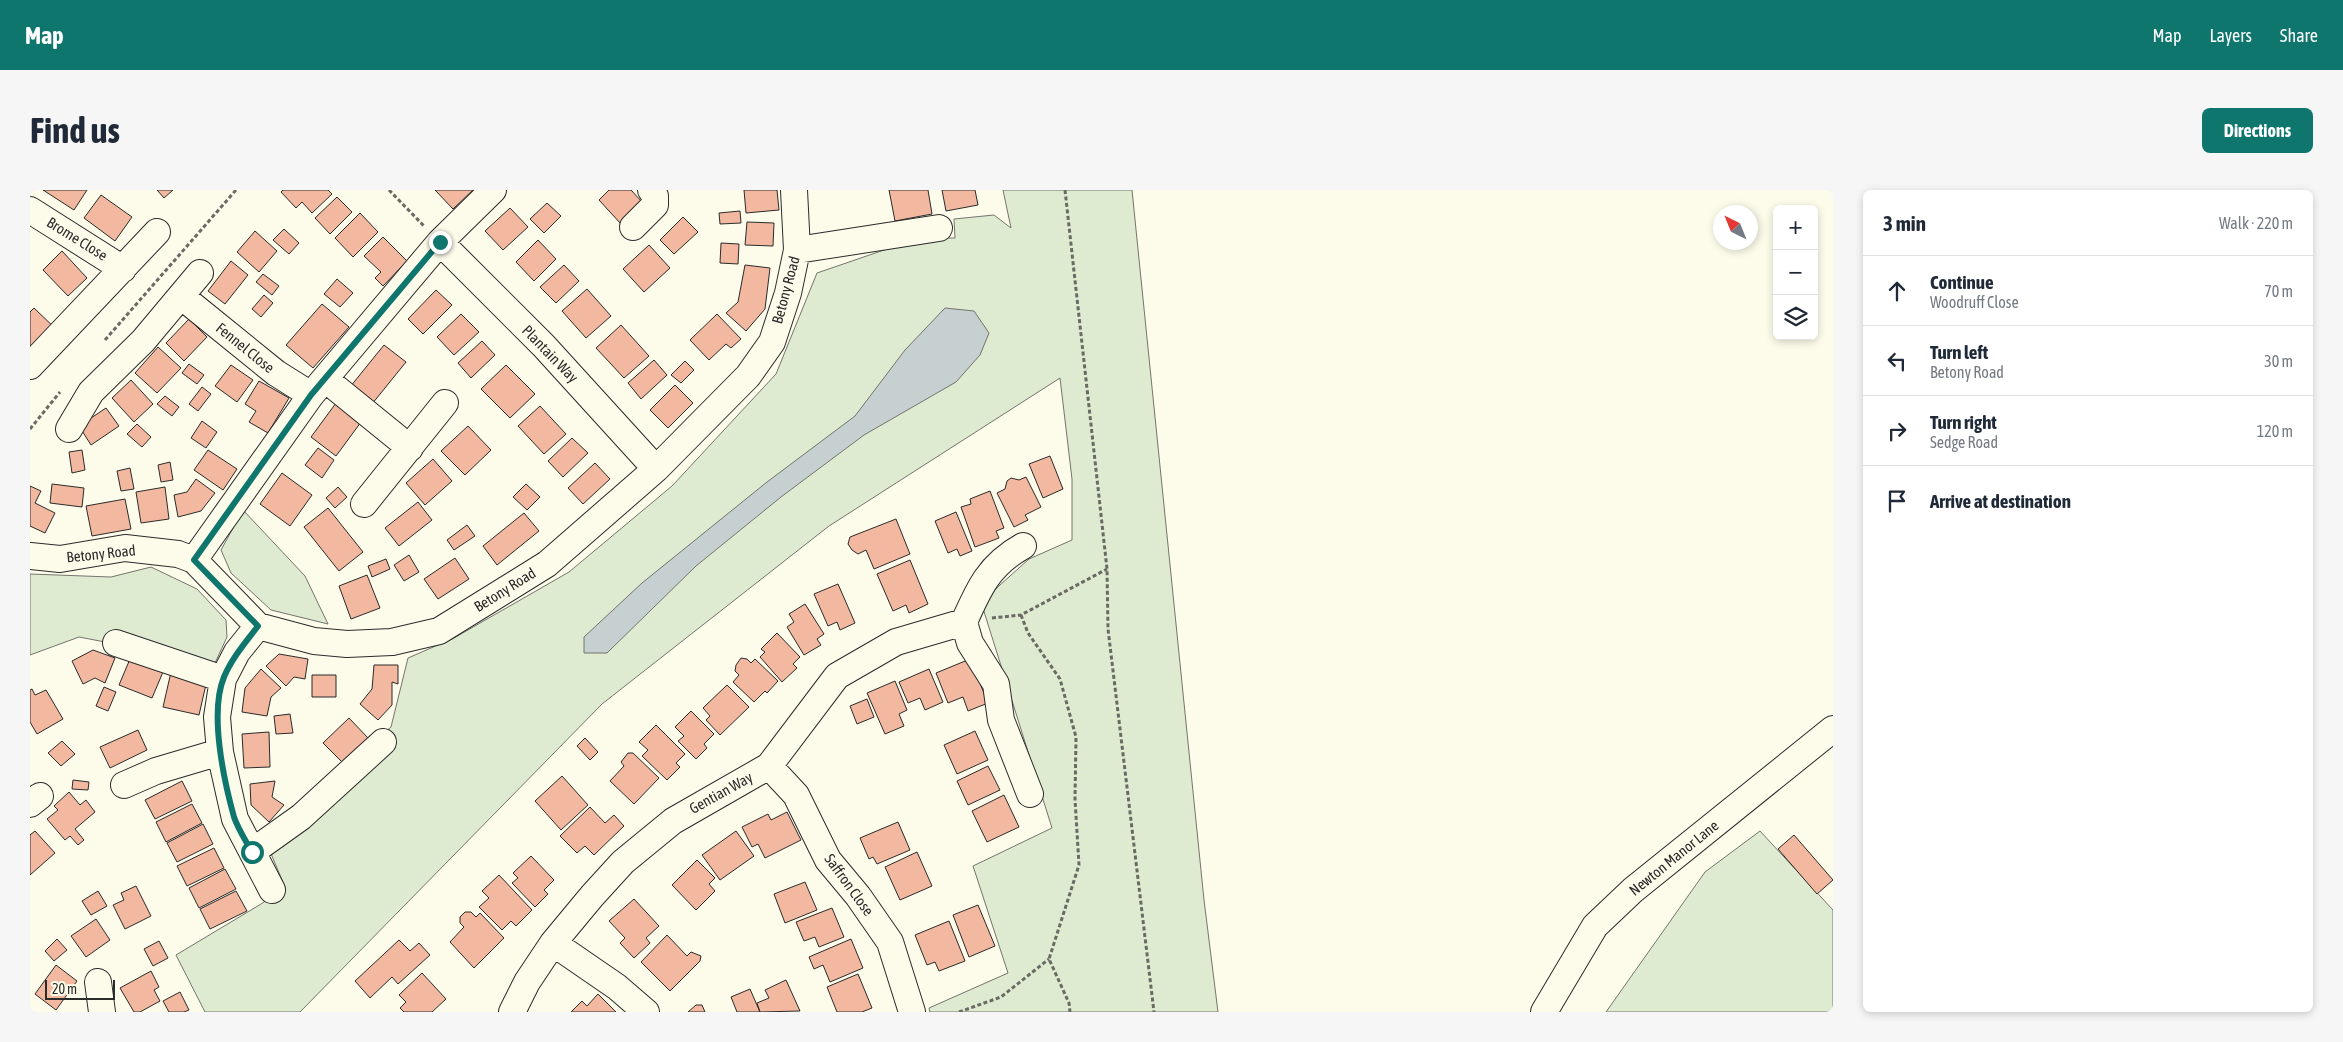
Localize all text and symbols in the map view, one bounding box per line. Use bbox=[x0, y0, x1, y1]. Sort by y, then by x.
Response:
text: Map bbox=[25, 22, 64, 49]
text: Map bbox=[2152, 25, 2181, 46]
text: Layers bbox=[2209, 25, 2252, 46]
text: Share bbox=[2280, 25, 2318, 46]
button: Directions bbox=[2202, 108, 2313, 153]
text: Find us bbox=[30, 110, 120, 150]
north arrow bbox=[1713, 205, 1758, 250]
map controls bbox=[1773, 205, 1818, 340]
button: + bbox=[1773, 205, 1818, 250]
text: 3 min bbox=[1883, 211, 1926, 235]
street label: Brome Close bbox=[44, 213, 111, 264]
text: Walk · 220 m bbox=[2219, 214, 2293, 232]
route end bbox=[429, 231, 452, 254]
button: − bbox=[1773, 250, 1818, 295]
street label: Betony Road bbox=[768, 254, 803, 326]
text: Continue bbox=[1930, 271, 1994, 293]
icon: ahead bbox=[1883, 277, 1911, 305]
text: 70 m bbox=[2264, 282, 2293, 300]
text: Woodruff Close bbox=[1930, 293, 2019, 311]
button: layers bbox=[1773, 295, 1818, 340]
street label: Fennel Close bbox=[213, 319, 278, 376]
street label: Plantain Way bbox=[519, 321, 582, 386]
text: Turn left bbox=[1930, 341, 1988, 363]
icon: left bbox=[1883, 347, 1911, 375]
text: 30 m bbox=[2264, 352, 2293, 370]
text: Betony Road bbox=[1930, 363, 2004, 381]
text: Turn right bbox=[1930, 411, 1997, 433]
icon: right bbox=[1883, 417, 1911, 445]
text: 120 m bbox=[2257, 422, 2293, 440]
text: Sedge Road bbox=[1930, 433, 1998, 451]
icon: arrive bbox=[1883, 487, 1911, 515]
text: Arrive at destination bbox=[1930, 490, 2071, 512]
street label: Betony Road bbox=[66, 541, 136, 566]
street label: Betony Road bbox=[471, 564, 539, 615]
street label: Gentian Way bbox=[686, 768, 755, 817]
street label: Newton Manor Lane bbox=[1626, 816, 1722, 899]
route start bbox=[241, 841, 264, 864]
street label: Saffron Close bbox=[821, 851, 878, 919]
scale bar bbox=[45, 977, 115, 1000]
text: 20 m bbox=[52, 981, 77, 997]

